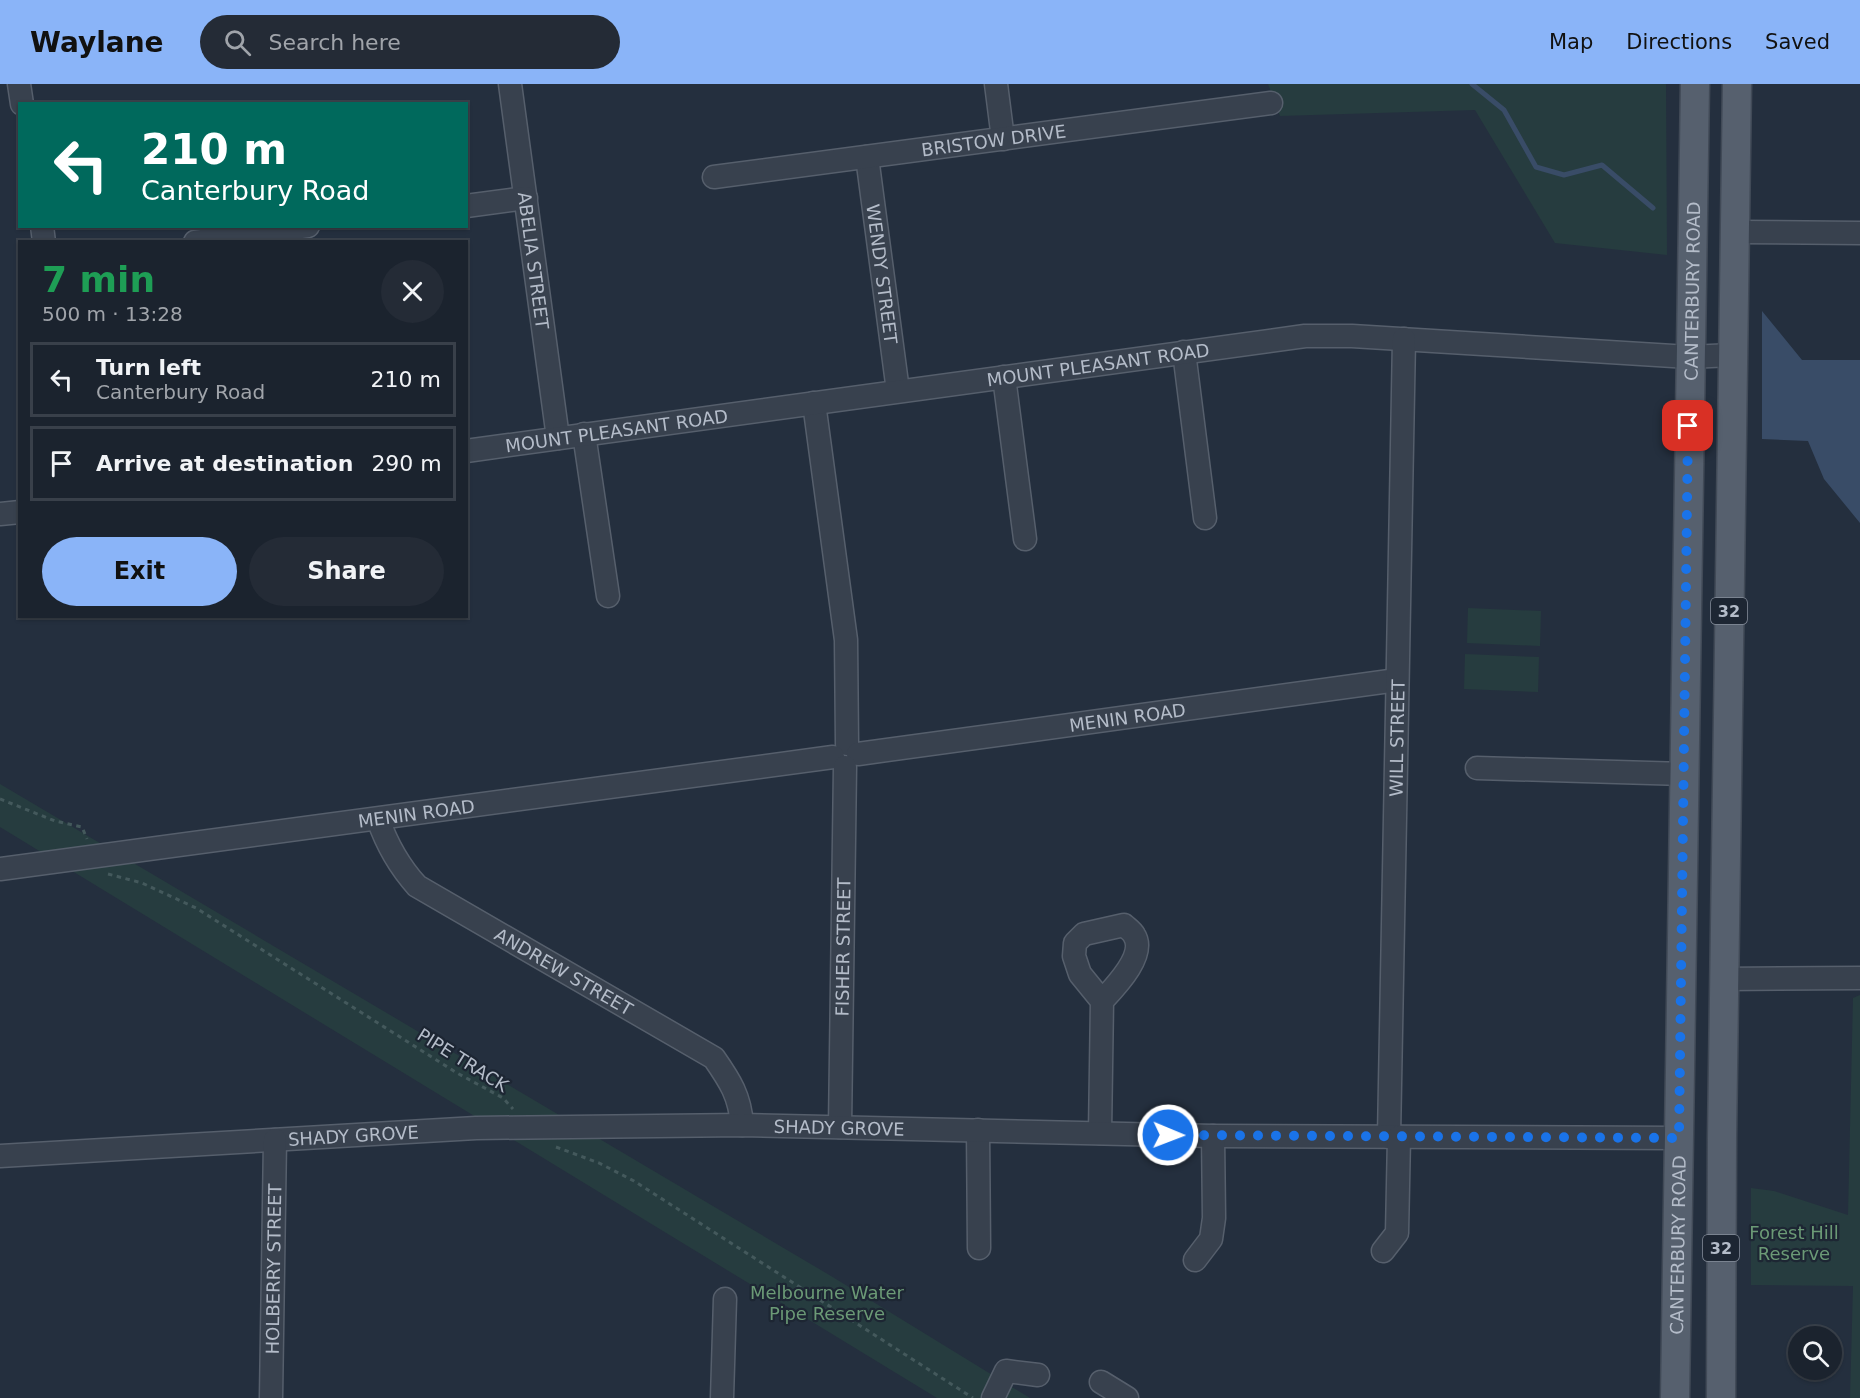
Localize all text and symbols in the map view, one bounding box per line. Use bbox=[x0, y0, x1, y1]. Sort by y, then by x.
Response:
search box bbox=[200, 15, 620, 69]
text: Waylane bbox=[30, 26, 164, 59]
icon: search bbox=[221, 26, 254, 59]
text: Search here bbox=[269, 30, 401, 55]
text: Map bbox=[1549, 30, 1593, 54]
text: Directions bbox=[1626, 30, 1732, 54]
text: Saved bbox=[1765, 30, 1830, 54]
street label: BRISTOW DRIVE bbox=[920, 120, 1067, 160]
text: 210 m bbox=[141, 125, 287, 174]
icon: left bbox=[42, 126, 120, 204]
text: Canterbury Road bbox=[141, 175, 369, 206]
street label: ABELIA STREET bbox=[514, 191, 554, 331]
street label: CANTERBURY ROAD bbox=[1680, 201, 1704, 381]
street label: WENDY STREET bbox=[863, 203, 902, 346]
text: 7 min bbox=[42, 259, 155, 300]
button: close bbox=[381, 260, 444, 323]
text: 500 m · 13:28 bbox=[42, 302, 183, 326]
street label: MOUNT PLEASANT ROAD bbox=[985, 339, 1211, 390]
text: Turn left bbox=[96, 355, 201, 380]
icon: left bbox=[45, 363, 78, 396]
text: 210 m bbox=[371, 367, 441, 392]
text: Canterbury Road bbox=[96, 380, 265, 404]
pin bbox=[1662, 400, 1713, 451]
street label: MOUNT PLEASANT ROAD bbox=[504, 405, 729, 456]
icon: arrive bbox=[1671, 409, 1704, 442]
icon: arrive bbox=[45, 447, 78, 480]
text: Arrive at destination bbox=[96, 451, 353, 476]
text: 290 m bbox=[371, 451, 442, 476]
button: Exit bbox=[42, 537, 237, 606]
button: Share bbox=[249, 537, 444, 606]
road number: 32 bbox=[1711, 598, 1747, 624]
street label: WILL STREET bbox=[1385, 678, 1408, 797]
street label: MENIN ROAD bbox=[1068, 699, 1187, 735]
street label: MENIN ROAD bbox=[357, 795, 476, 831]
street label: FISHER STREET bbox=[831, 876, 854, 1017]
street label: ANDREW STREET bbox=[491, 923, 638, 1020]
street label: PIPE TRACK bbox=[414, 1024, 513, 1097]
position arrow bbox=[1136, 1103, 1200, 1167]
street label: SHADY GROVE bbox=[773, 1115, 905, 1139]
street label: SHADY GROVE bbox=[287, 1121, 419, 1150]
street label: CANTERBURY ROAD bbox=[1665, 1155, 1689, 1335]
street label: HOLBERRY STREET bbox=[261, 1182, 285, 1355]
park label: Forest Hill Reserve bbox=[1749, 1222, 1839, 1264]
road number: 32 bbox=[1703, 1235, 1739, 1261]
park label: Melbourne Water Pipe Reserve bbox=[750, 1282, 905, 1324]
map controls bbox=[1788, 1326, 1842, 1380]
button: search bbox=[1788, 1326, 1842, 1380]

